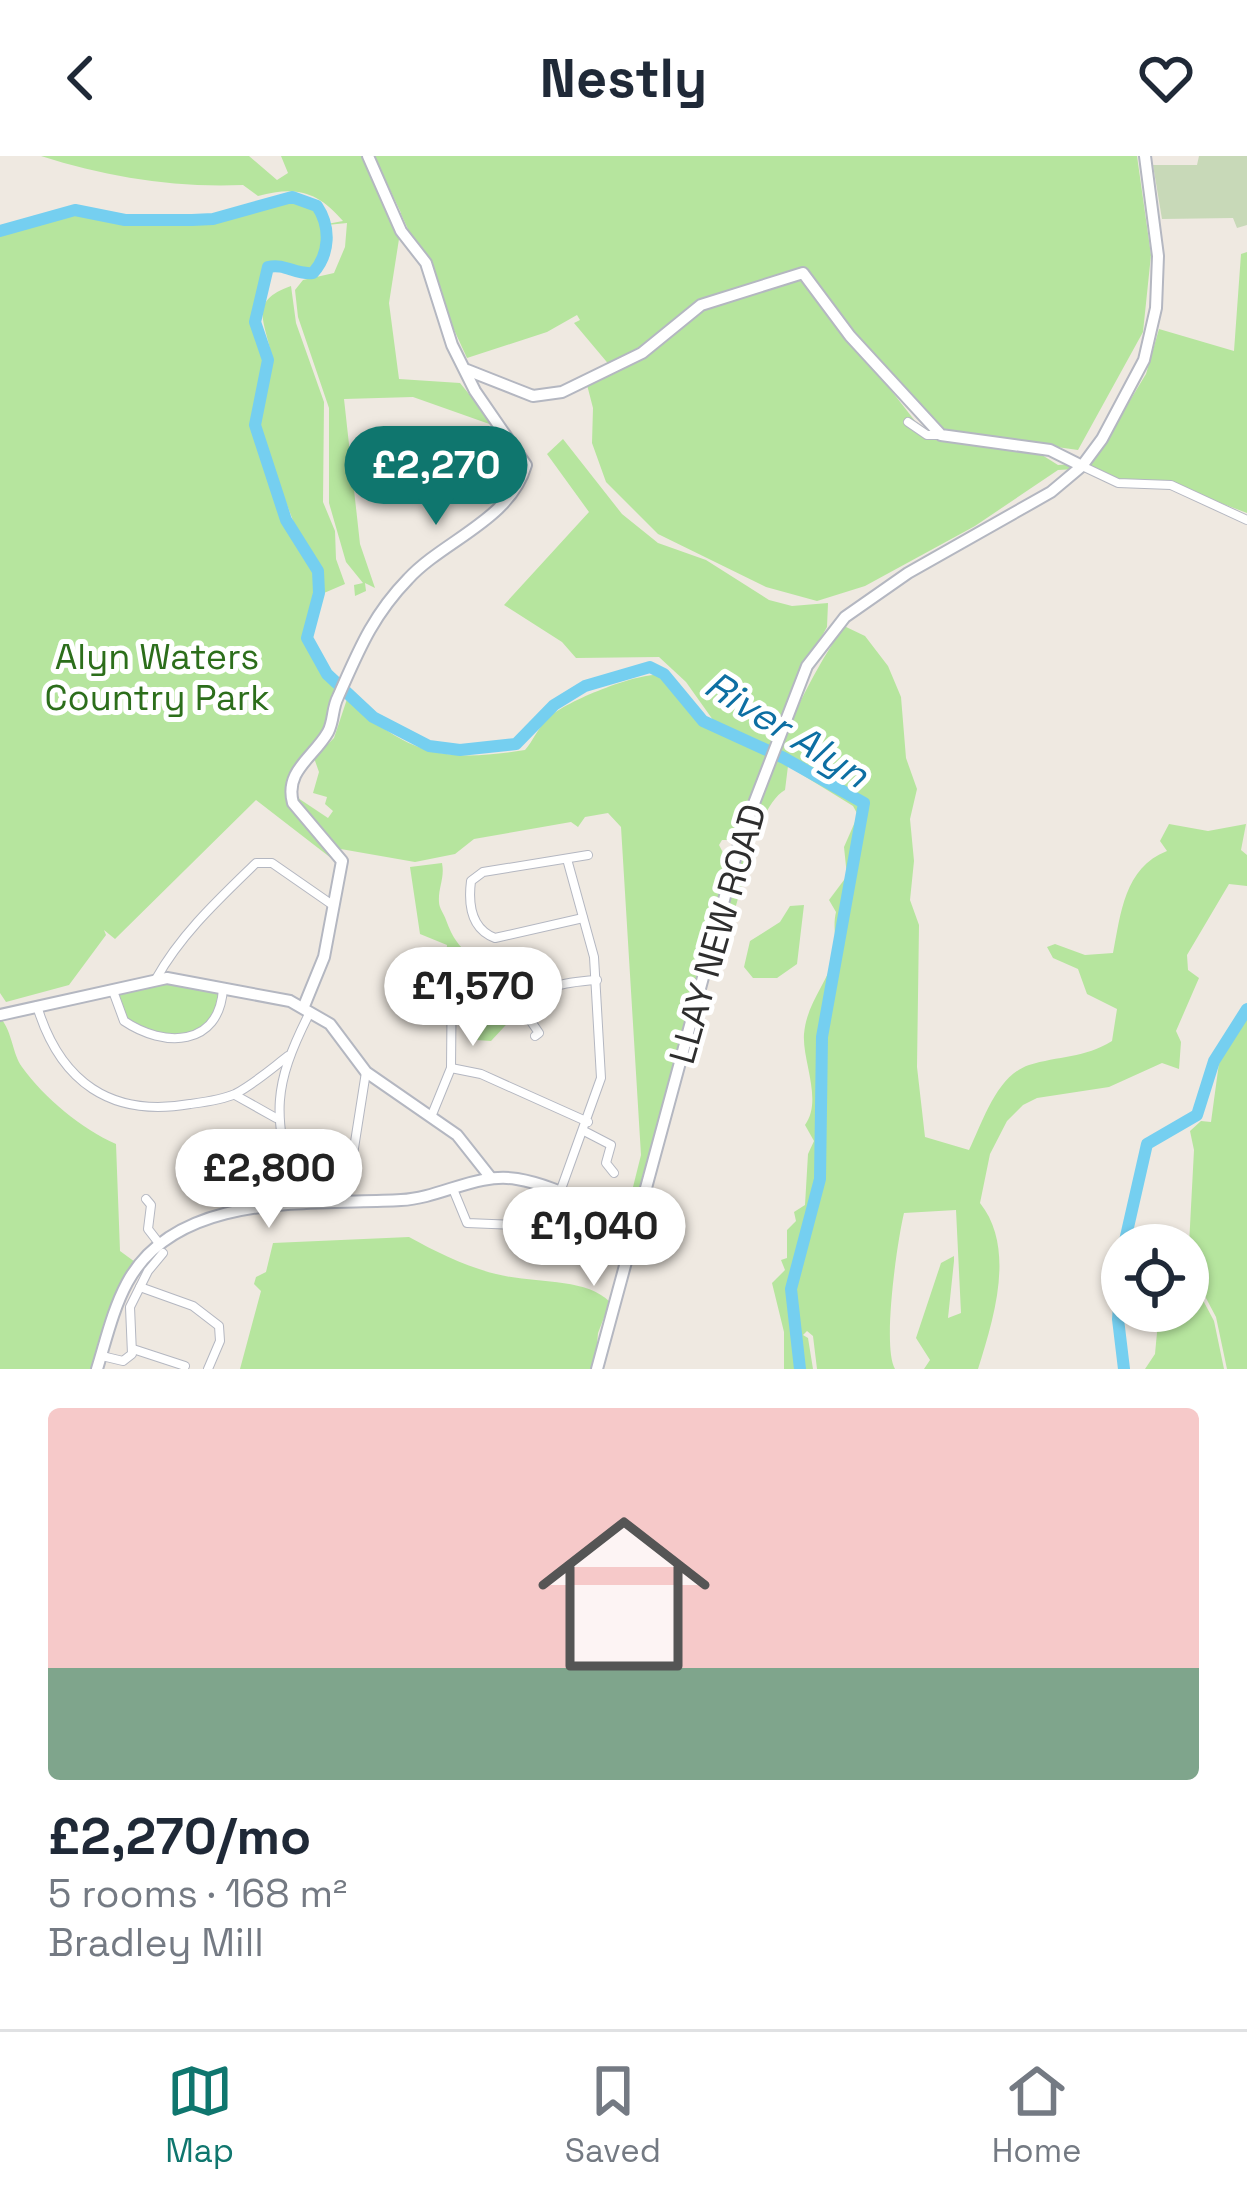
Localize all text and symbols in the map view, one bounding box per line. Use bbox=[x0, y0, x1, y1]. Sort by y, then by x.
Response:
text: Nestly bbox=[540, 44, 707, 113]
icon: back bbox=[48, 45, 114, 111]
icon: heart bbox=[1133, 45, 1199, 111]
pin: £2,270 bbox=[338, 426, 534, 528]
text: £2,270 bbox=[371, 440, 501, 489]
park label: Alyn Waters Country Park bbox=[44, 634, 270, 721]
water label: River Alyn bbox=[696, 660, 879, 799]
street label: LLAY NEW ROAD bbox=[659, 799, 777, 1069]
pin: £1,570 bbox=[375, 947, 571, 1049]
text: £1,570 bbox=[411, 961, 535, 1010]
pin: £2,800 bbox=[171, 1129, 367, 1231]
text: £2,800 bbox=[202, 1143, 336, 1192]
pin: £1,040 bbox=[496, 1187, 692, 1289]
text: £1,040 bbox=[530, 1201, 658, 1250]
map controls bbox=[1101, 1224, 1209, 1332]
button: locate bbox=[1101, 1224, 1209, 1332]
icon: home bbox=[516, 1486, 732, 1702]
text: £2,270/mo bbox=[48, 1804, 311, 1869]
text: 5 rooms · 168 m² bbox=[48, 1869, 347, 1918]
text: Bradley Mill bbox=[48, 1918, 264, 1967]
tab: Map bbox=[165, 2058, 234, 2172]
tab: Saved bbox=[565, 2058, 661, 2172]
tab: Home bbox=[992, 2058, 1082, 2172]

